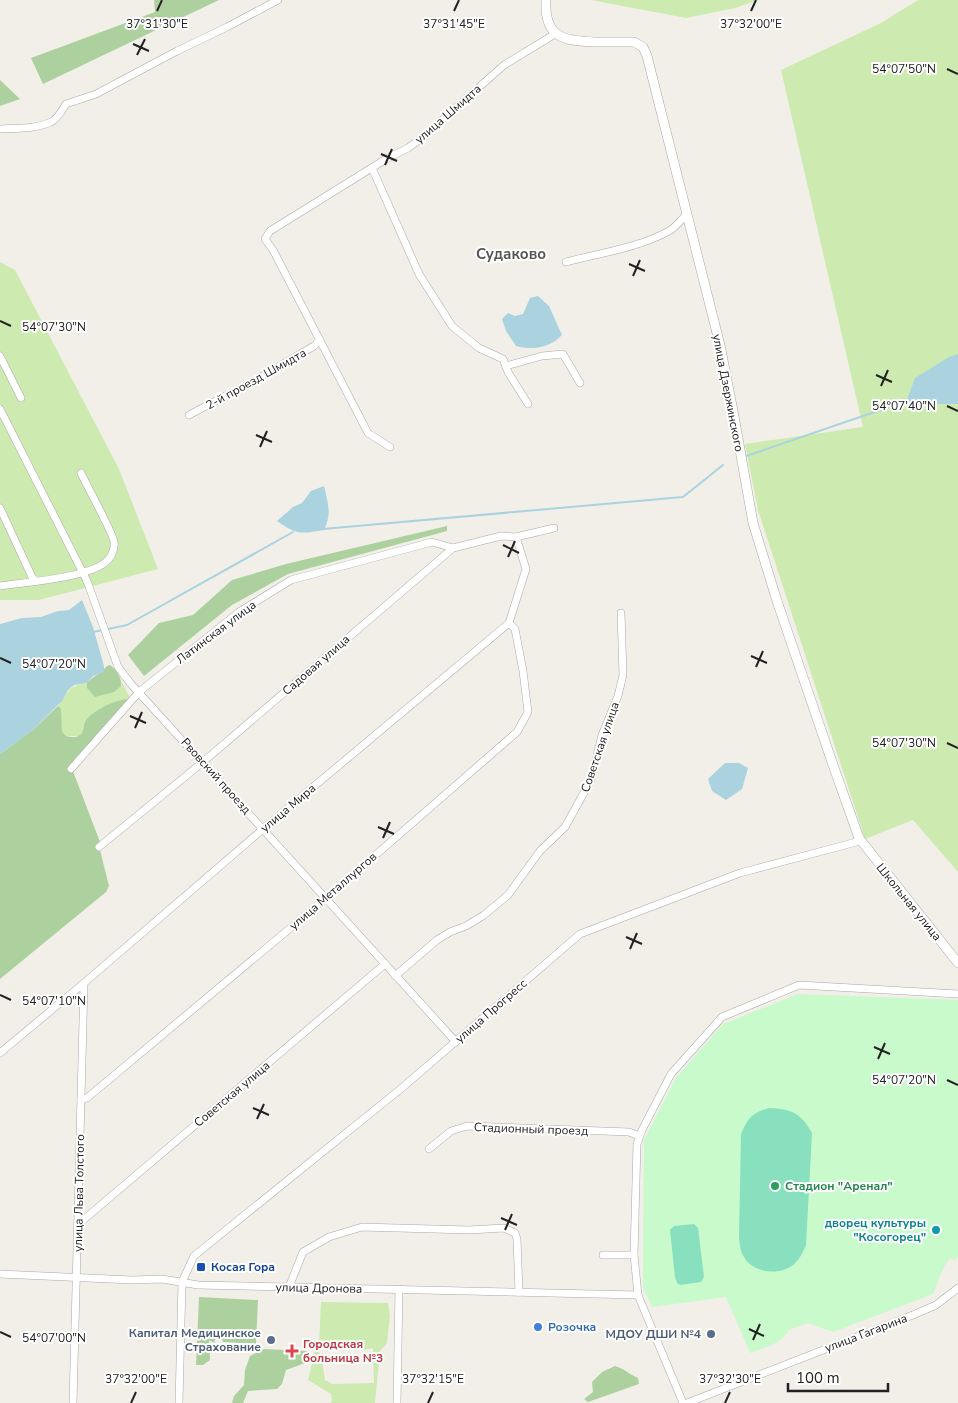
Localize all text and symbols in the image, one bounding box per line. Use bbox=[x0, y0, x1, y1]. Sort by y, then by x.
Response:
text: 37°31'30"E bbox=[126, 16, 188, 32]
text: 37°31'45"E bbox=[423, 16, 485, 32]
text: 37°32'00"E bbox=[720, 16, 782, 32]
text: 54°07'50"N bbox=[872, 61, 936, 77]
street label: улица Шмидта bbox=[411, 81, 485, 147]
district label: Судаково bbox=[476, 244, 546, 264]
text: 54°07'30"N bbox=[22, 319, 86, 335]
street label: улица Дзержинского bbox=[709, 333, 747, 453]
street label: 2-й проезд Шмидта bbox=[203, 345, 309, 413]
text: 54°07'40"N bbox=[872, 398, 936, 414]
street label: Латинская улица bbox=[173, 597, 259, 667]
street label: Садовая улица bbox=[279, 631, 353, 699]
text: 54°07'20"N bbox=[22, 656, 86, 672]
street label: Советская улица bbox=[577, 700, 623, 794]
street label: Рвовский проезд bbox=[178, 735, 254, 817]
text: 54°07'30"N bbox=[872, 735, 936, 751]
street label: улица Мира bbox=[257, 780, 319, 836]
street label: улица Металлургов bbox=[286, 848, 380, 933]
street label: Школьная улица bbox=[873, 860, 945, 944]
street label: улица Прогресс bbox=[452, 975, 530, 1046]
text: 54°07'10"N bbox=[22, 993, 86, 1009]
street label: Советская улица bbox=[191, 1057, 273, 1131]
text: 54°07'20"N bbox=[872, 1072, 936, 1088]
street label: Стадионный проезд bbox=[474, 1119, 588, 1139]
street label: улица Льва Толстого bbox=[70, 1134, 88, 1252]
place label: Стадион "Аренал" bbox=[785, 1178, 893, 1194]
marker: Стадион "Аренал" bbox=[769, 1180, 781, 1192]
place label: дворец культуры "Косогорец" bbox=[825, 1215, 926, 1245]
marker: дворец культуры "Косогорец" bbox=[930, 1224, 942, 1236]
place label: Косая Гора bbox=[211, 1259, 275, 1275]
marker: Косая Гора bbox=[195, 1261, 207, 1273]
street label: улица Дронова bbox=[276, 1279, 362, 1297]
street label: улица Гагарина bbox=[822, 1310, 910, 1356]
place label: Розочка bbox=[548, 1319, 596, 1335]
marker: Розочка bbox=[532, 1321, 544, 1333]
place label: Капитал Медицинское Страхование bbox=[129, 1325, 261, 1355]
place label: МДОУ ДШИ №4 bbox=[606, 1326, 701, 1342]
marker: МДОУ ДШИ №4 bbox=[705, 1328, 717, 1340]
text: 54°07'00"N bbox=[22, 1330, 86, 1346]
marker: Капитал Медицинское Страхование bbox=[265, 1334, 277, 1346]
place label: Городская больница №3 bbox=[303, 1336, 383, 1366]
marker: Городская больница №3 bbox=[285, 1344, 299, 1358]
scale bar bbox=[788, 1360, 888, 1392]
text: 100 m bbox=[796, 1368, 840, 1388]
text: 37°32'00"E bbox=[105, 1371, 167, 1387]
text: 37°32'15"E bbox=[402, 1371, 464, 1387]
text: 37°32'30"E bbox=[699, 1371, 761, 1387]

